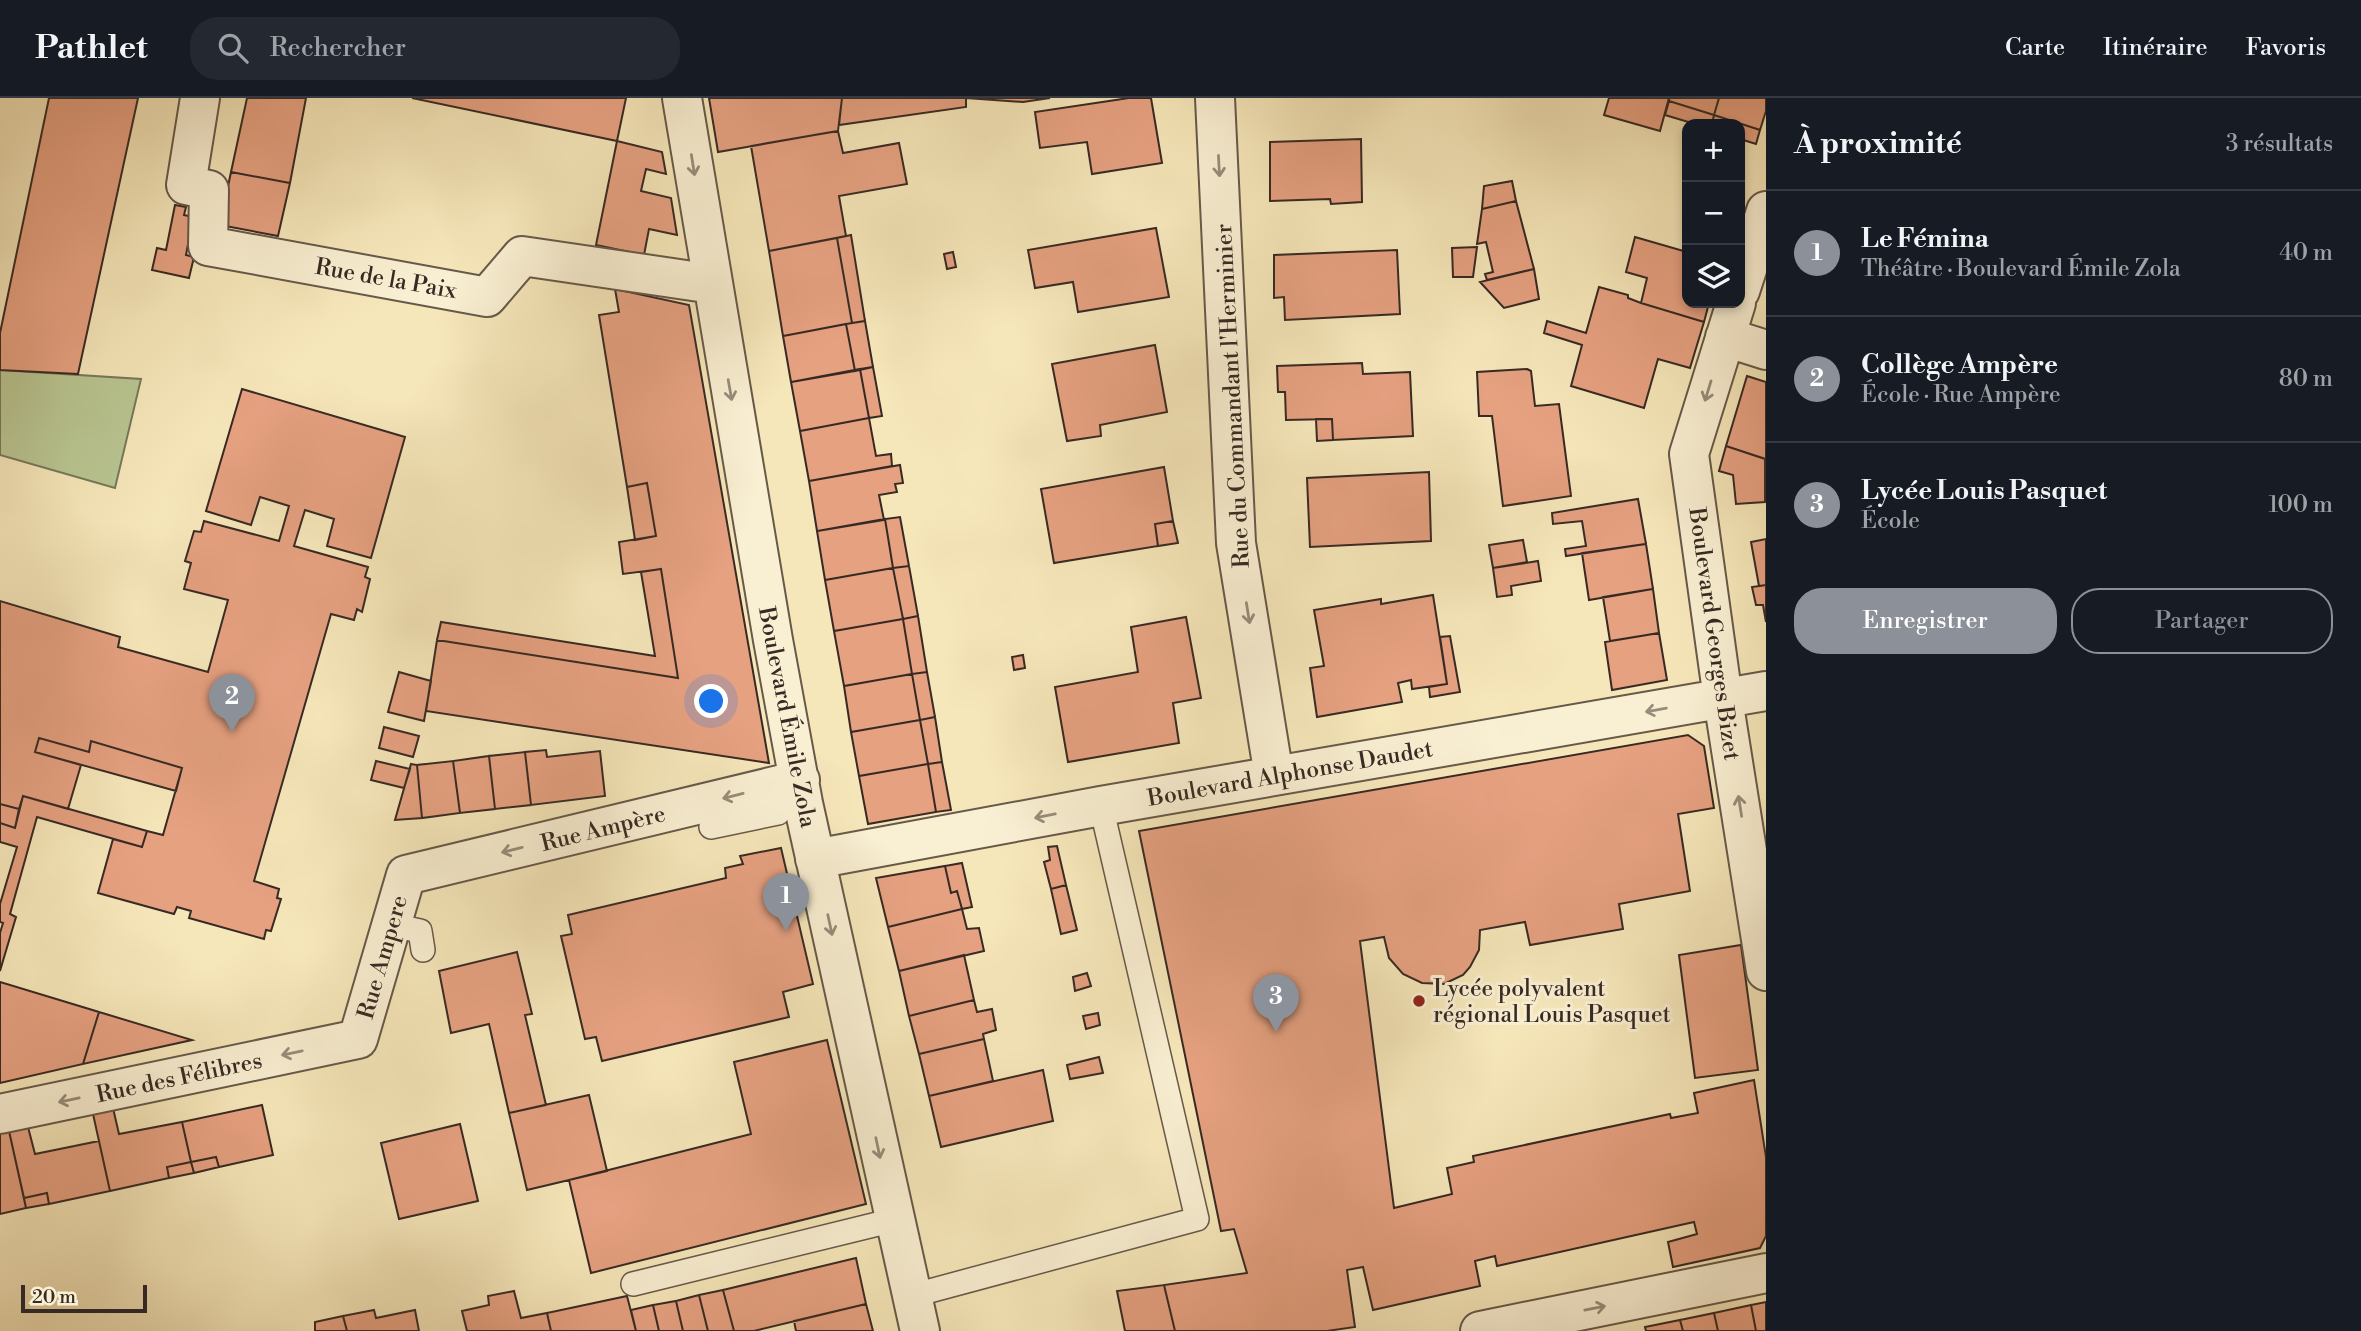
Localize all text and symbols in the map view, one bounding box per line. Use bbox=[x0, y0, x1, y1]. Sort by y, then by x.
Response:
search box bbox=[190, 17, 680, 80]
text: Pathlet bbox=[35, 28, 148, 69]
icon: search bbox=[214, 29, 252, 67]
text: Rechercher bbox=[270, 32, 406, 64]
text: Carte bbox=[2005, 33, 2065, 63]
text: Itinéraire bbox=[2103, 33, 2208, 63]
text: Favoris bbox=[2246, 33, 2326, 63]
map controls bbox=[1682, 119, 1745, 308]
button: + bbox=[1682, 119, 1745, 182]
text: À proximité bbox=[1794, 125, 1962, 163]
text: 3 résultats bbox=[2226, 130, 2333, 158]
one-way arrow bbox=[687, 153, 700, 176]
one-way arrow bbox=[1212, 154, 1225, 177]
button: − bbox=[1682, 182, 1745, 245]
street label: Rue du Commandant l'Herminier bbox=[1210, 223, 1256, 569]
text: Le Fémina bbox=[1861, 223, 1989, 255]
text: 1 bbox=[1811, 239, 1823, 267]
text: 40 m bbox=[2279, 239, 2333, 267]
button: layers bbox=[1682, 245, 1745, 308]
street label: Rue de la Paix bbox=[313, 253, 459, 305]
text: Théâtre · Boulevard Émile Zola bbox=[1861, 255, 2181, 283]
text: Collège Ampère bbox=[1861, 349, 2058, 381]
text: 2 bbox=[1810, 365, 1824, 393]
text: 80 m bbox=[2279, 365, 2333, 393]
one-way arrow bbox=[724, 378, 737, 401]
one-way arrow bbox=[1701, 380, 1714, 402]
text: École · Rue Ampère bbox=[1861, 381, 2061, 409]
text: Lycée Louis Pasquet bbox=[1861, 475, 2107, 507]
text: 3 bbox=[1810, 491, 1824, 519]
text: 100 m bbox=[2268, 491, 2333, 519]
street label: Boulevard Georges Bizet bbox=[1682, 505, 1746, 762]
text: École bbox=[1861, 507, 1920, 535]
button: Enregistrer bbox=[1794, 588, 2057, 654]
button: Partager bbox=[2071, 588, 2333, 654]
one-way arrow bbox=[1242, 601, 1255, 624]
street label: Boulevard Émile Zola bbox=[752, 603, 824, 830]
pin: 2 bbox=[209, 674, 255, 732]
your location bbox=[694, 684, 728, 718]
one-way arrow bbox=[1645, 704, 1668, 717]
street label: Boulevard Alphonse Daudet bbox=[1144, 735, 1435, 813]
one-way arrow bbox=[722, 790, 745, 803]
one-way arrow bbox=[1733, 796, 1746, 818]
street label: Rue Ampère bbox=[538, 800, 668, 858]
one-way arrow bbox=[1035, 810, 1057, 823]
one-way arrow bbox=[501, 843, 524, 857]
pin: 1 bbox=[763, 873, 809, 931]
street label: Rue Ampere bbox=[352, 892, 414, 1022]
one-way arrow bbox=[823, 913, 837, 936]
pin: 3 bbox=[1253, 974, 1299, 1032]
place label: Lycée polyvalent régional Louis Pasquet bbox=[1433, 975, 1671, 1029]
marker: Lycée polyvalent régional Louis Pasquet bbox=[1411, 993, 1427, 1009]
street label: Rue des Félibres bbox=[94, 1047, 265, 1109]
one-way arrow bbox=[281, 1047, 304, 1061]
one-way arrow bbox=[58, 1093, 81, 1107]
one-way arrow bbox=[872, 1136, 886, 1159]
scale bar bbox=[21, 1282, 147, 1314]
text: 20 m bbox=[32, 1285, 76, 1309]
one-way arrow bbox=[1583, 1300, 1606, 1314]

